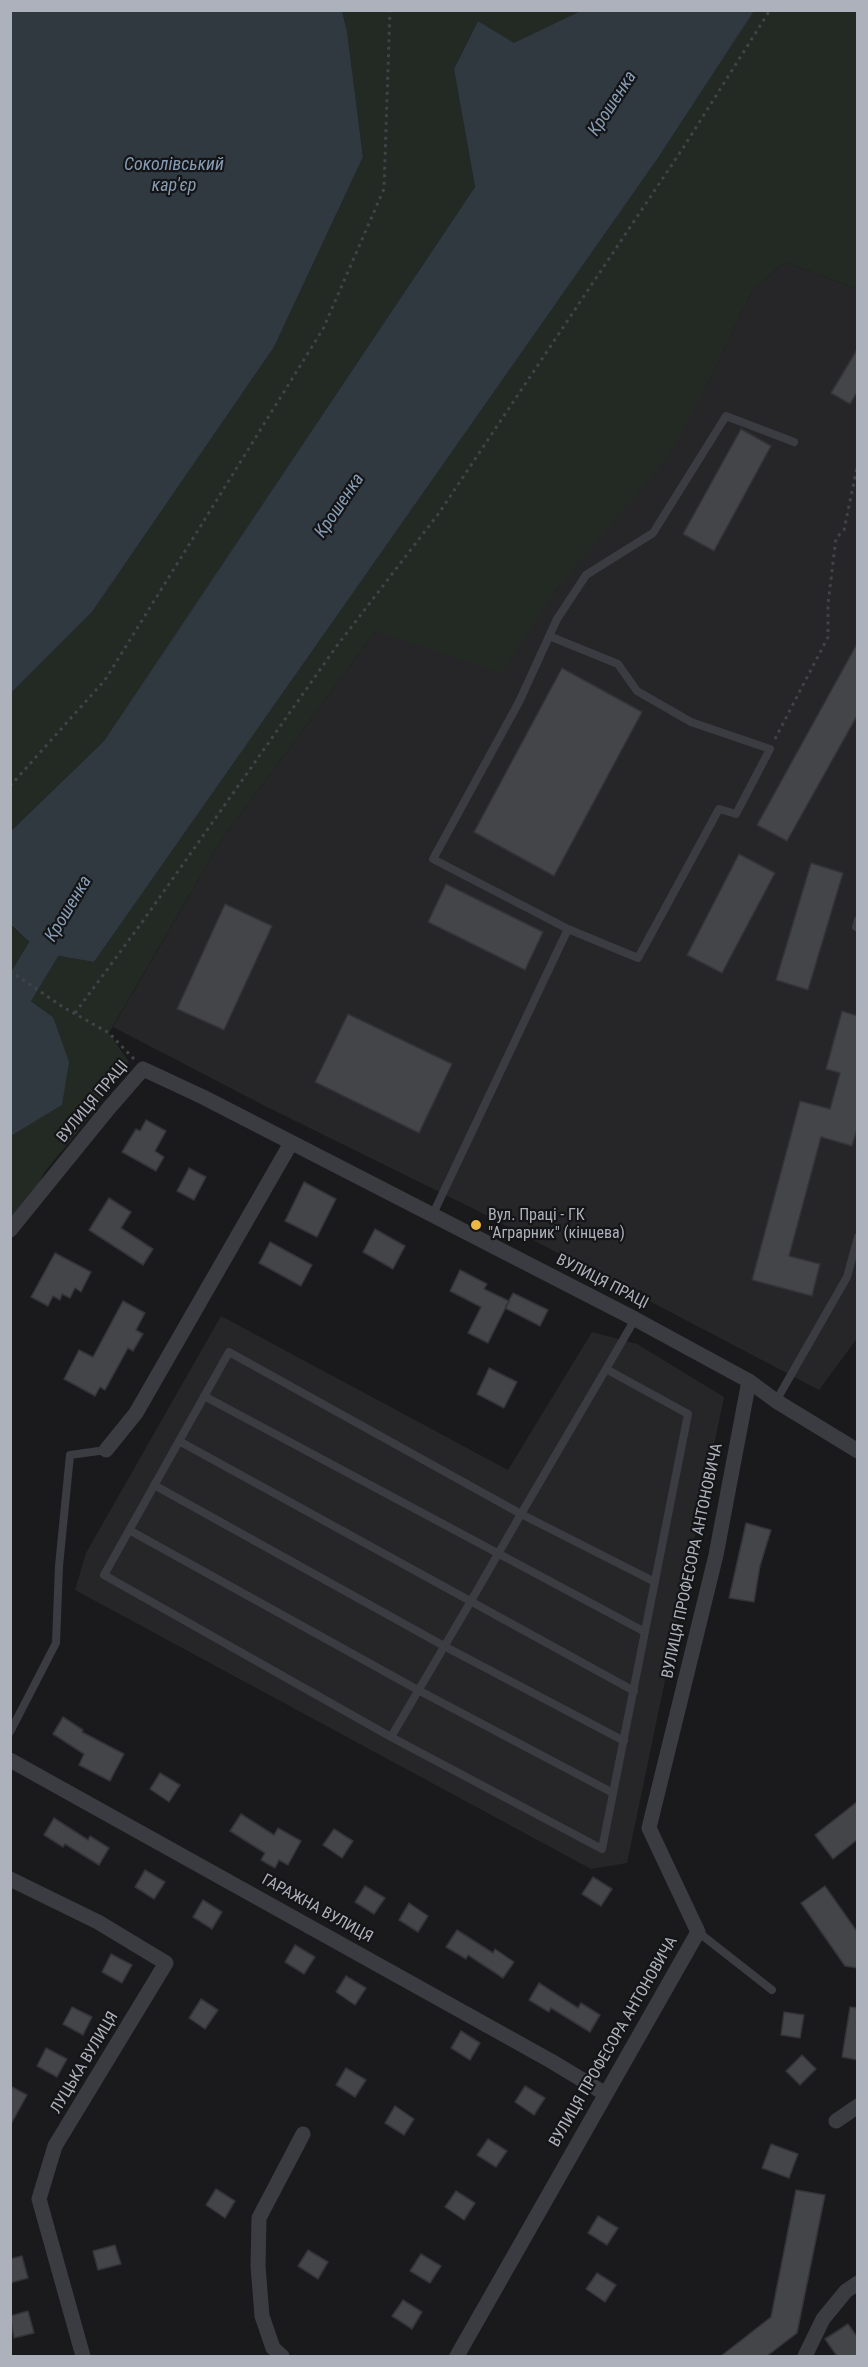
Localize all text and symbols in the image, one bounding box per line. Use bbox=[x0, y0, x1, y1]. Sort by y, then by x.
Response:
water label: Крошенка bbox=[584, 67, 642, 141]
water label: Соколівський кар'єр bbox=[124, 154, 224, 196]
water label: Крошенка bbox=[311, 470, 369, 542]
water label: Крошенка bbox=[41, 872, 97, 946]
street label: ВУЛИЦЯ ПРАЦІ bbox=[53, 1057, 133, 1147]
place label: Вул. Праці - ГК "Аграрник" (кінцева) bbox=[488, 1206, 625, 1244]
marker: Вул. Праці - ГК "Аграрник" (кінцева) bbox=[469, 1218, 483, 1232]
street label: ВУЛИЦЯ ПРАЦІ bbox=[553, 1251, 651, 1313]
street label: ВУЛИЦЯ ПРОФЕСОРА АНТОНОВИЧА bbox=[659, 1442, 727, 1680]
street label: ГАРАЖНА ВУЛИЦЯ bbox=[258, 1871, 376, 1947]
street label: ВУЛИЦЯ ПРОФЕСОРА АНТОНОВИЧА bbox=[546, 1933, 682, 2151]
street label: ЛУЦЬКА ВУЛИЦЯ bbox=[47, 2009, 123, 2117]

